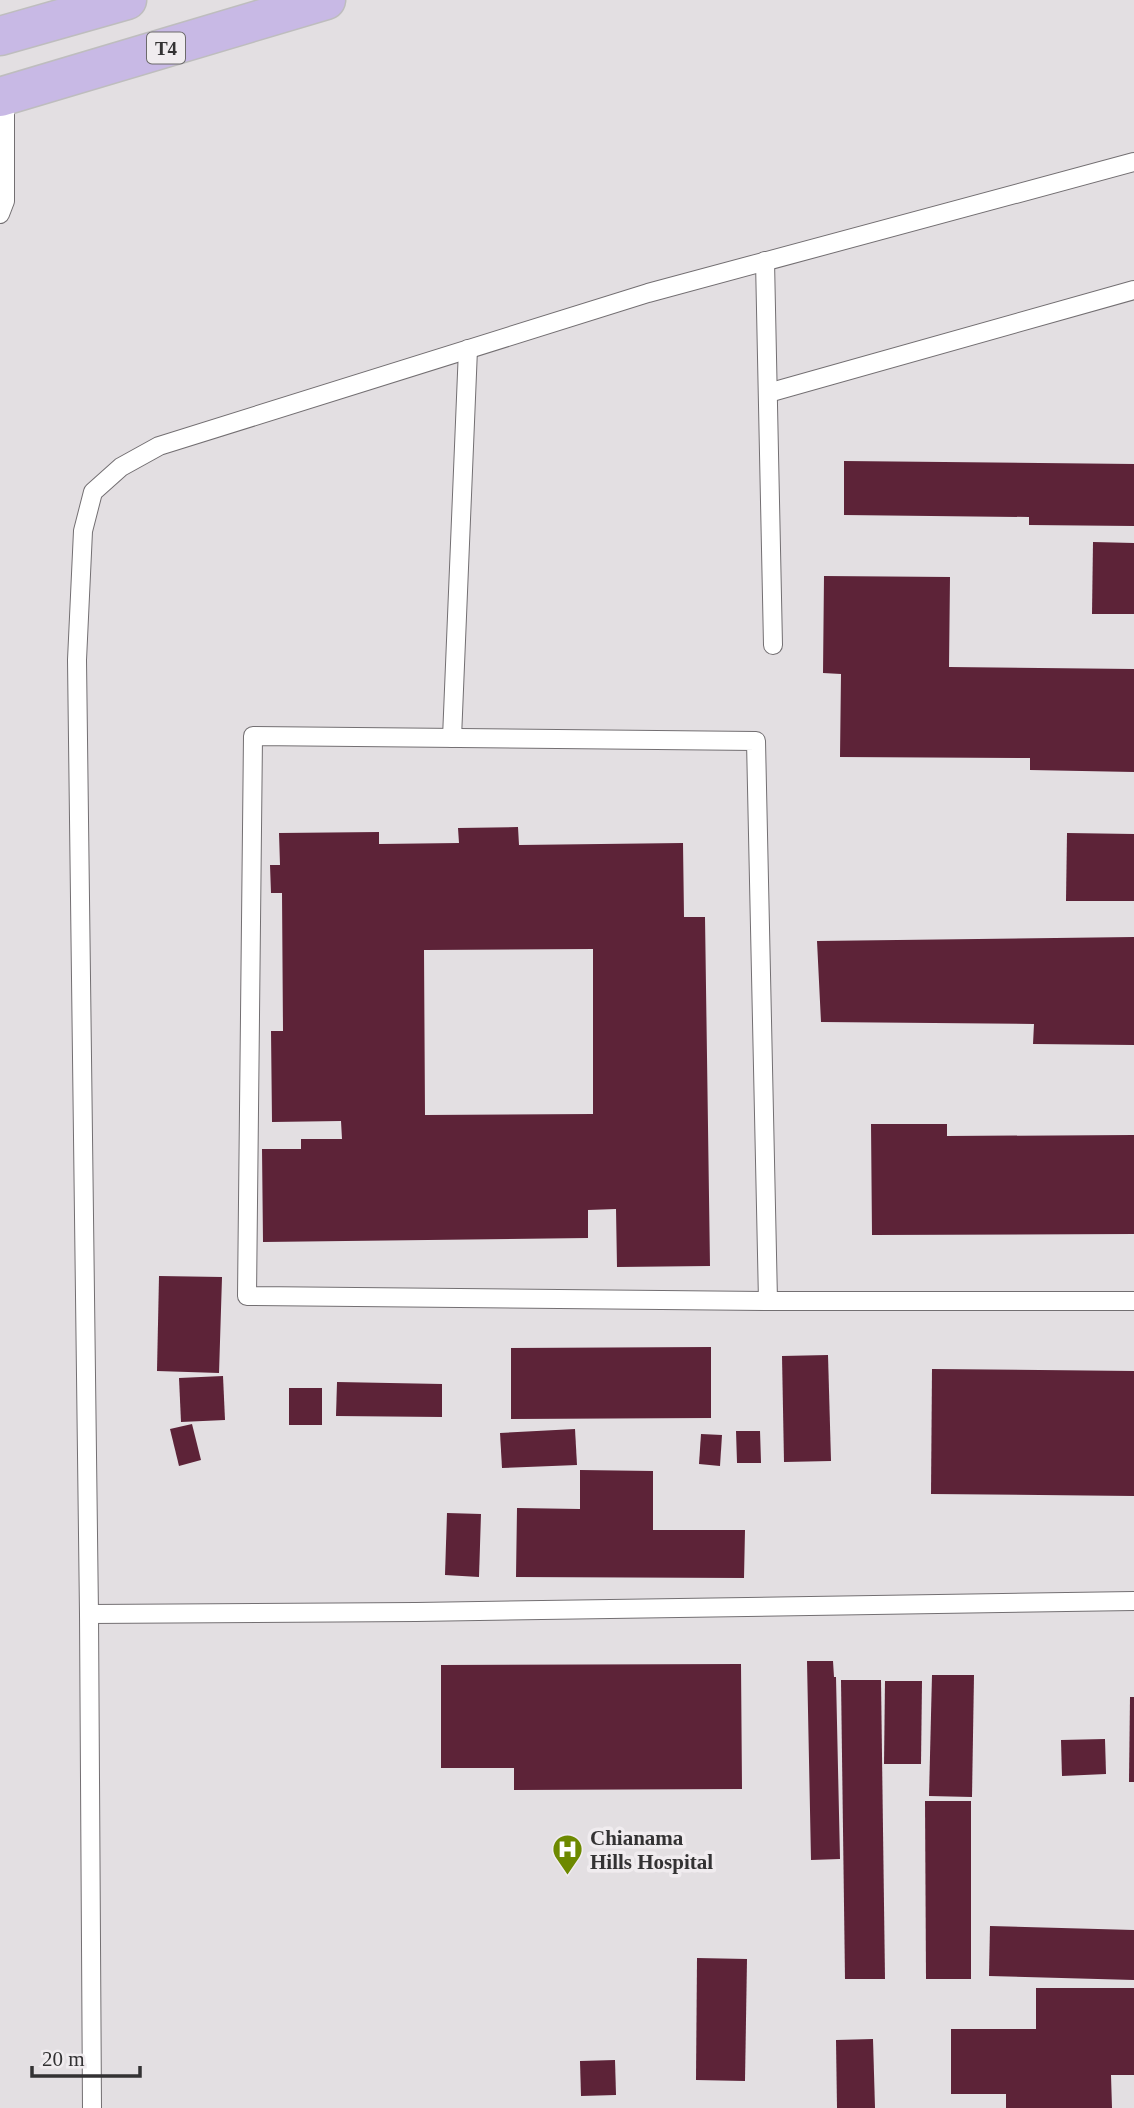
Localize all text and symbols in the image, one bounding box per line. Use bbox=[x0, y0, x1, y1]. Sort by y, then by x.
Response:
road number: T4 bbox=[147, 32, 185, 64]
place label: Chianama Hills Hospital bbox=[590, 1826, 713, 1874]
hospital icon: Chianama Hills Hospital bbox=[550, 1833, 584, 1877]
scale bar bbox=[32, 2035, 140, 2078]
text: 20 m bbox=[42, 2047, 85, 2071]

